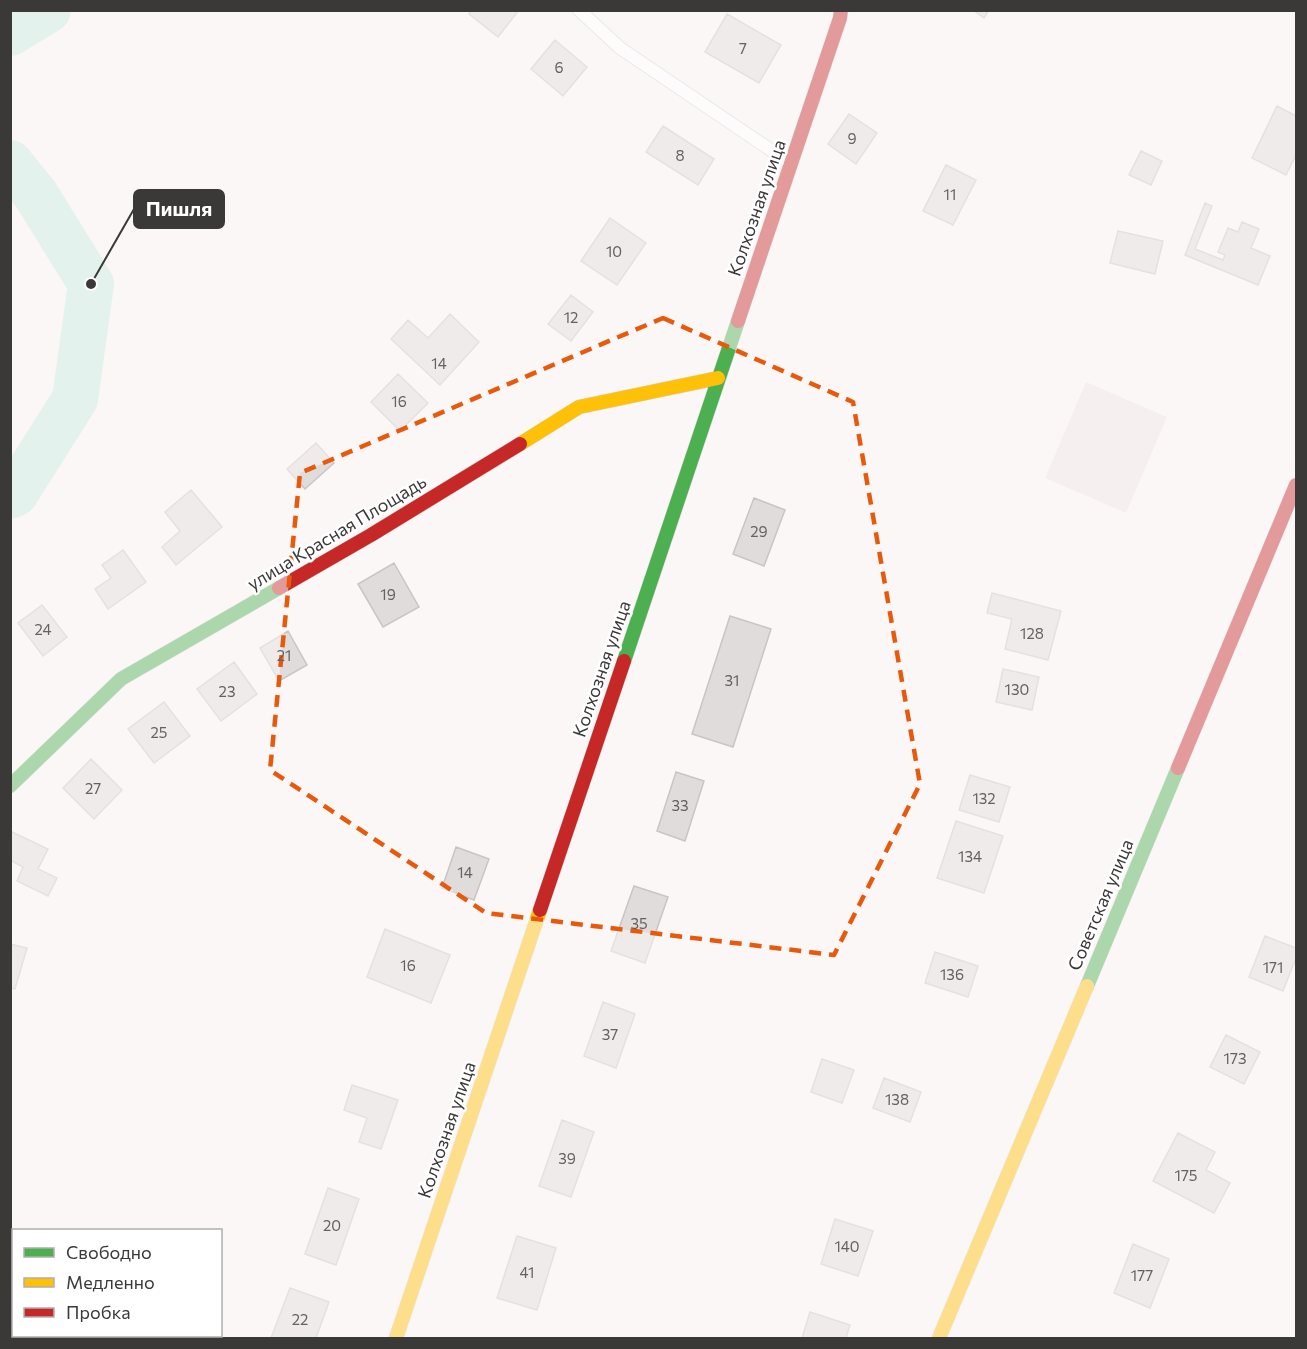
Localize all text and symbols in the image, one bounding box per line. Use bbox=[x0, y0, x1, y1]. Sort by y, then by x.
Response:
house number: 7 bbox=[739, 39, 747, 57]
house number: 6 bbox=[554, 58, 564, 76]
house number: 9 bbox=[847, 129, 857, 147]
street label: Колхозная улица bbox=[722, 137, 790, 279]
house number: 8 bbox=[675, 146, 685, 164]
house number: 11 bbox=[944, 185, 956, 203]
callout: Пишля bbox=[134, 190, 224, 228]
text: Пишля bbox=[146, 196, 212, 220]
house number: 10 bbox=[606, 242, 622, 260]
house number: 12 bbox=[564, 308, 578, 326]
house number: 14 bbox=[431, 354, 447, 372]
house number: 16 bbox=[391, 392, 407, 410]
street label: улица Красная Площадь bbox=[243, 470, 430, 594]
house number: 29 bbox=[750, 522, 768, 540]
house number: 19 bbox=[380, 585, 396, 603]
street label: Колхозная улица bbox=[567, 598, 635, 740]
house number: 24 bbox=[34, 620, 52, 638]
house number: 128 bbox=[1020, 624, 1044, 642]
house number: 21 bbox=[277, 646, 291, 664]
house number: 31 bbox=[725, 671, 739, 689]
house number: 130 bbox=[1005, 680, 1029, 698]
house number: 23 bbox=[219, 682, 235, 700]
house number: 25 bbox=[151, 723, 167, 741]
house number: 27 bbox=[85, 779, 101, 797]
house number: 132 bbox=[972, 789, 996, 807]
house number: 33 bbox=[671, 796, 689, 814]
street label: Советская улица bbox=[1063, 836, 1138, 974]
house number: 134 bbox=[958, 847, 982, 865]
house number: 14 bbox=[457, 863, 473, 881]
house number: 35 bbox=[630, 914, 648, 932]
house number: 16 bbox=[400, 956, 416, 974]
house number: 171 bbox=[1263, 958, 1283, 976]
house number: 136 bbox=[940, 965, 964, 983]
house number: 37 bbox=[602, 1025, 618, 1043]
house number: 173 bbox=[1224, 1049, 1246, 1067]
street label: Колхозная улица bbox=[412, 1059, 480, 1201]
house number: 138 bbox=[885, 1090, 909, 1108]
house number: 39 bbox=[558, 1149, 576, 1167]
house number: 175 bbox=[1175, 1166, 1197, 1184]
house number: 20 bbox=[323, 1216, 341, 1234]
legend bbox=[12, 1229, 222, 1337]
house number: 140 bbox=[834, 1237, 860, 1255]
text: Свободно bbox=[66, 1241, 152, 1263]
house number: 41 bbox=[520, 1263, 534, 1281]
house number: 177 bbox=[1131, 1266, 1153, 1284]
text: Медленно bbox=[66, 1271, 155, 1293]
text: Пробка bbox=[66, 1301, 131, 1323]
house number: 22 bbox=[292, 1310, 308, 1328]

